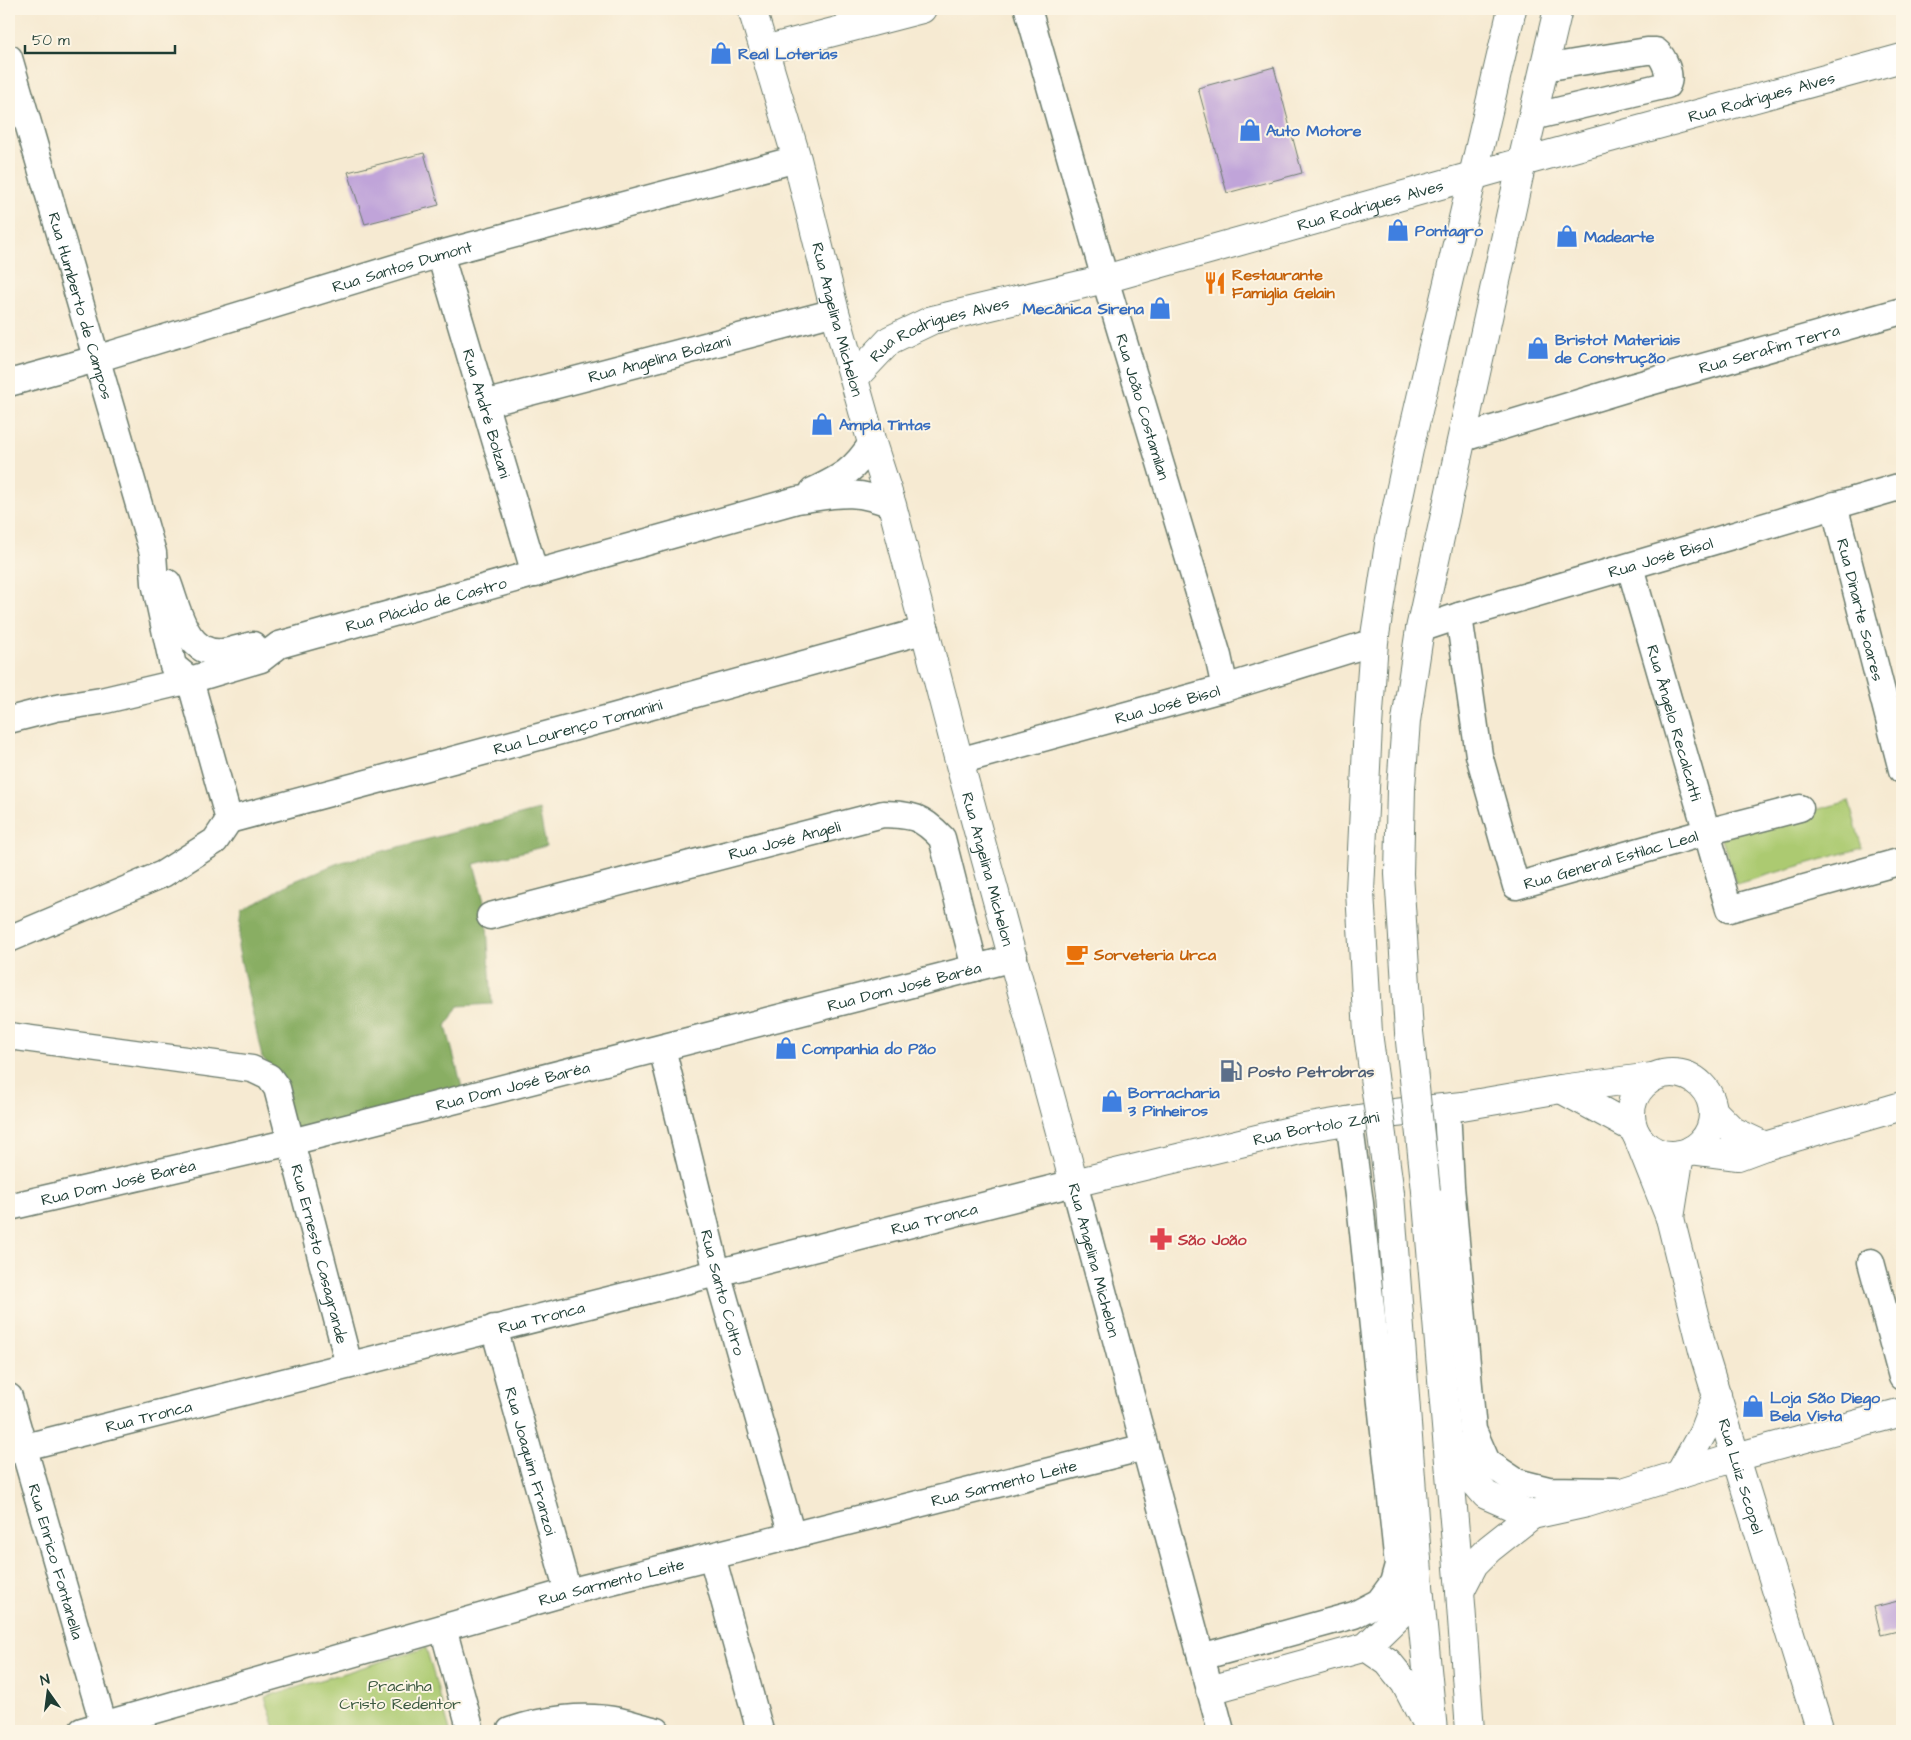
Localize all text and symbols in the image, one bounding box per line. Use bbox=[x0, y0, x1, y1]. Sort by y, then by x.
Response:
scale bar bbox=[25, 22, 175, 54]
text: 50 m bbox=[32, 30, 70, 51]
shop icon: Real Loterias bbox=[708, 40, 734, 66]
place label: Real Loterias bbox=[738, 43, 838, 65]
street label: Rua Rodrigues Alves bbox=[1686, 67, 1838, 128]
shop icon: Auto Motore bbox=[1237, 117, 1263, 143]
place label: Auto Motore bbox=[1266, 120, 1362, 142]
street label: Rua Rodrigues Alves bbox=[1295, 175, 1446, 237]
street label: Rua Humberto de Campos bbox=[42, 210, 118, 402]
shop icon: Pontagro bbox=[1385, 217, 1411, 243]
place label: Pontagro bbox=[1415, 220, 1484, 244]
shop icon: Madearte bbox=[1554, 223, 1580, 249]
place label: Madearte bbox=[1584, 226, 1655, 248]
street label: Rua Santos Dumont bbox=[330, 236, 475, 298]
street label: Rua Angelina Michelon bbox=[806, 240, 868, 399]
place label: Restaurante Famiglia Gelain bbox=[1232, 264, 1335, 306]
restaurant icon: Restaurante Famiglia Gelain bbox=[1202, 270, 1228, 296]
street label: Rua Rodrigues Alves bbox=[865, 292, 1011, 367]
shop icon: Mecânica Sirena bbox=[1147, 295, 1173, 321]
place label: Mecânica Sirena bbox=[1022, 298, 1145, 320]
street label: Rua Serafim Terra bbox=[1697, 319, 1842, 380]
place label: Bristot Materiais de Construção bbox=[1554, 329, 1680, 369]
street label: Rua Angelina Bolzani bbox=[586, 330, 733, 388]
street label: Rua João Costamilan bbox=[1110, 331, 1175, 483]
shop icon: Bristot Materiais de Construção bbox=[1525, 335, 1551, 361]
street label: Rua André Bolzani bbox=[457, 346, 516, 481]
shop icon: Ampla Tintas bbox=[809, 411, 835, 437]
place label: Ampla Tintas bbox=[839, 414, 931, 436]
street label: Rua José Bisol bbox=[1606, 532, 1716, 584]
street label: Rua Dinarte Soares bbox=[1831, 536, 1889, 683]
street label: Rua Plácido de Castro bbox=[343, 572, 509, 638]
street label: Rua Ângelo Recalcatti bbox=[1641, 642, 1707, 804]
street label: Rua José Bisol bbox=[1113, 680, 1223, 730]
street label: Rua Lourenço Tomanini bbox=[491, 694, 665, 761]
street label: Rua Angelina Michelon bbox=[956, 790, 1019, 949]
street label: Rua José Angeli bbox=[726, 815, 843, 866]
street label: Rua General Estilac Leal bbox=[1521, 825, 1701, 895]
cafe icon: Sorveteria Urca bbox=[1064, 941, 1090, 967]
place label: Sorveteria Urca bbox=[1093, 944, 1217, 966]
street label: Rua Dom José Baréa bbox=[825, 957, 984, 1017]
shop icon: Companhia do Pão bbox=[773, 1035, 799, 1061]
place label: Companhia do Pão bbox=[802, 1038, 937, 1060]
street label: Rua Dom José Baréa bbox=[434, 1056, 592, 1117]
fuel station icon: Posto Petrobras bbox=[1218, 1058, 1244, 1084]
place label: Posto Petrobras bbox=[1248, 1061, 1374, 1083]
place label: Borracharia 3 Pinheiros bbox=[1127, 1082, 1221, 1122]
shop icon: Borracharia 3 Pinheiros bbox=[1099, 1088, 1125, 1114]
street label: Rua Bortolo Zani bbox=[1251, 1106, 1381, 1151]
street label: Rua Dom José Baréa bbox=[39, 1154, 198, 1211]
street label: Rua Ernesto Casagrande bbox=[285, 1162, 353, 1347]
street label: Rua Angelina Michelon bbox=[1063, 1181, 1125, 1340]
street label: Rua Tronca bbox=[889, 1198, 980, 1241]
pharmacy icon: São João bbox=[1148, 1226, 1174, 1252]
street label: Rua Santo Coltro bbox=[695, 1227, 750, 1358]
place label: São João bbox=[1177, 1229, 1247, 1251]
street label: Rua Tronca bbox=[496, 1297, 587, 1339]
street label: Rua Joaquim Franzoi bbox=[499, 1385, 562, 1538]
place label: Loja São Diego Bela Vista bbox=[1770, 1387, 1881, 1427]
shop icon: Loja São Diego Bela Vista bbox=[1740, 1393, 1766, 1419]
street label: Rua Tronca bbox=[103, 1395, 194, 1438]
street label: Rua Luiz Scopel bbox=[1712, 1416, 1769, 1537]
street label: Rua Sarmento Leite bbox=[929, 1454, 1080, 1512]
street label: Rua Enrico Fontanella bbox=[23, 1481, 88, 1642]
street label: Rua Sarmento Leite bbox=[536, 1553, 687, 1612]
north arrow bbox=[22, 1668, 72, 1718]
text: N bbox=[38, 1670, 52, 1691]
park label: Pracinha Cristo Redentor bbox=[339, 1675, 461, 1715]

